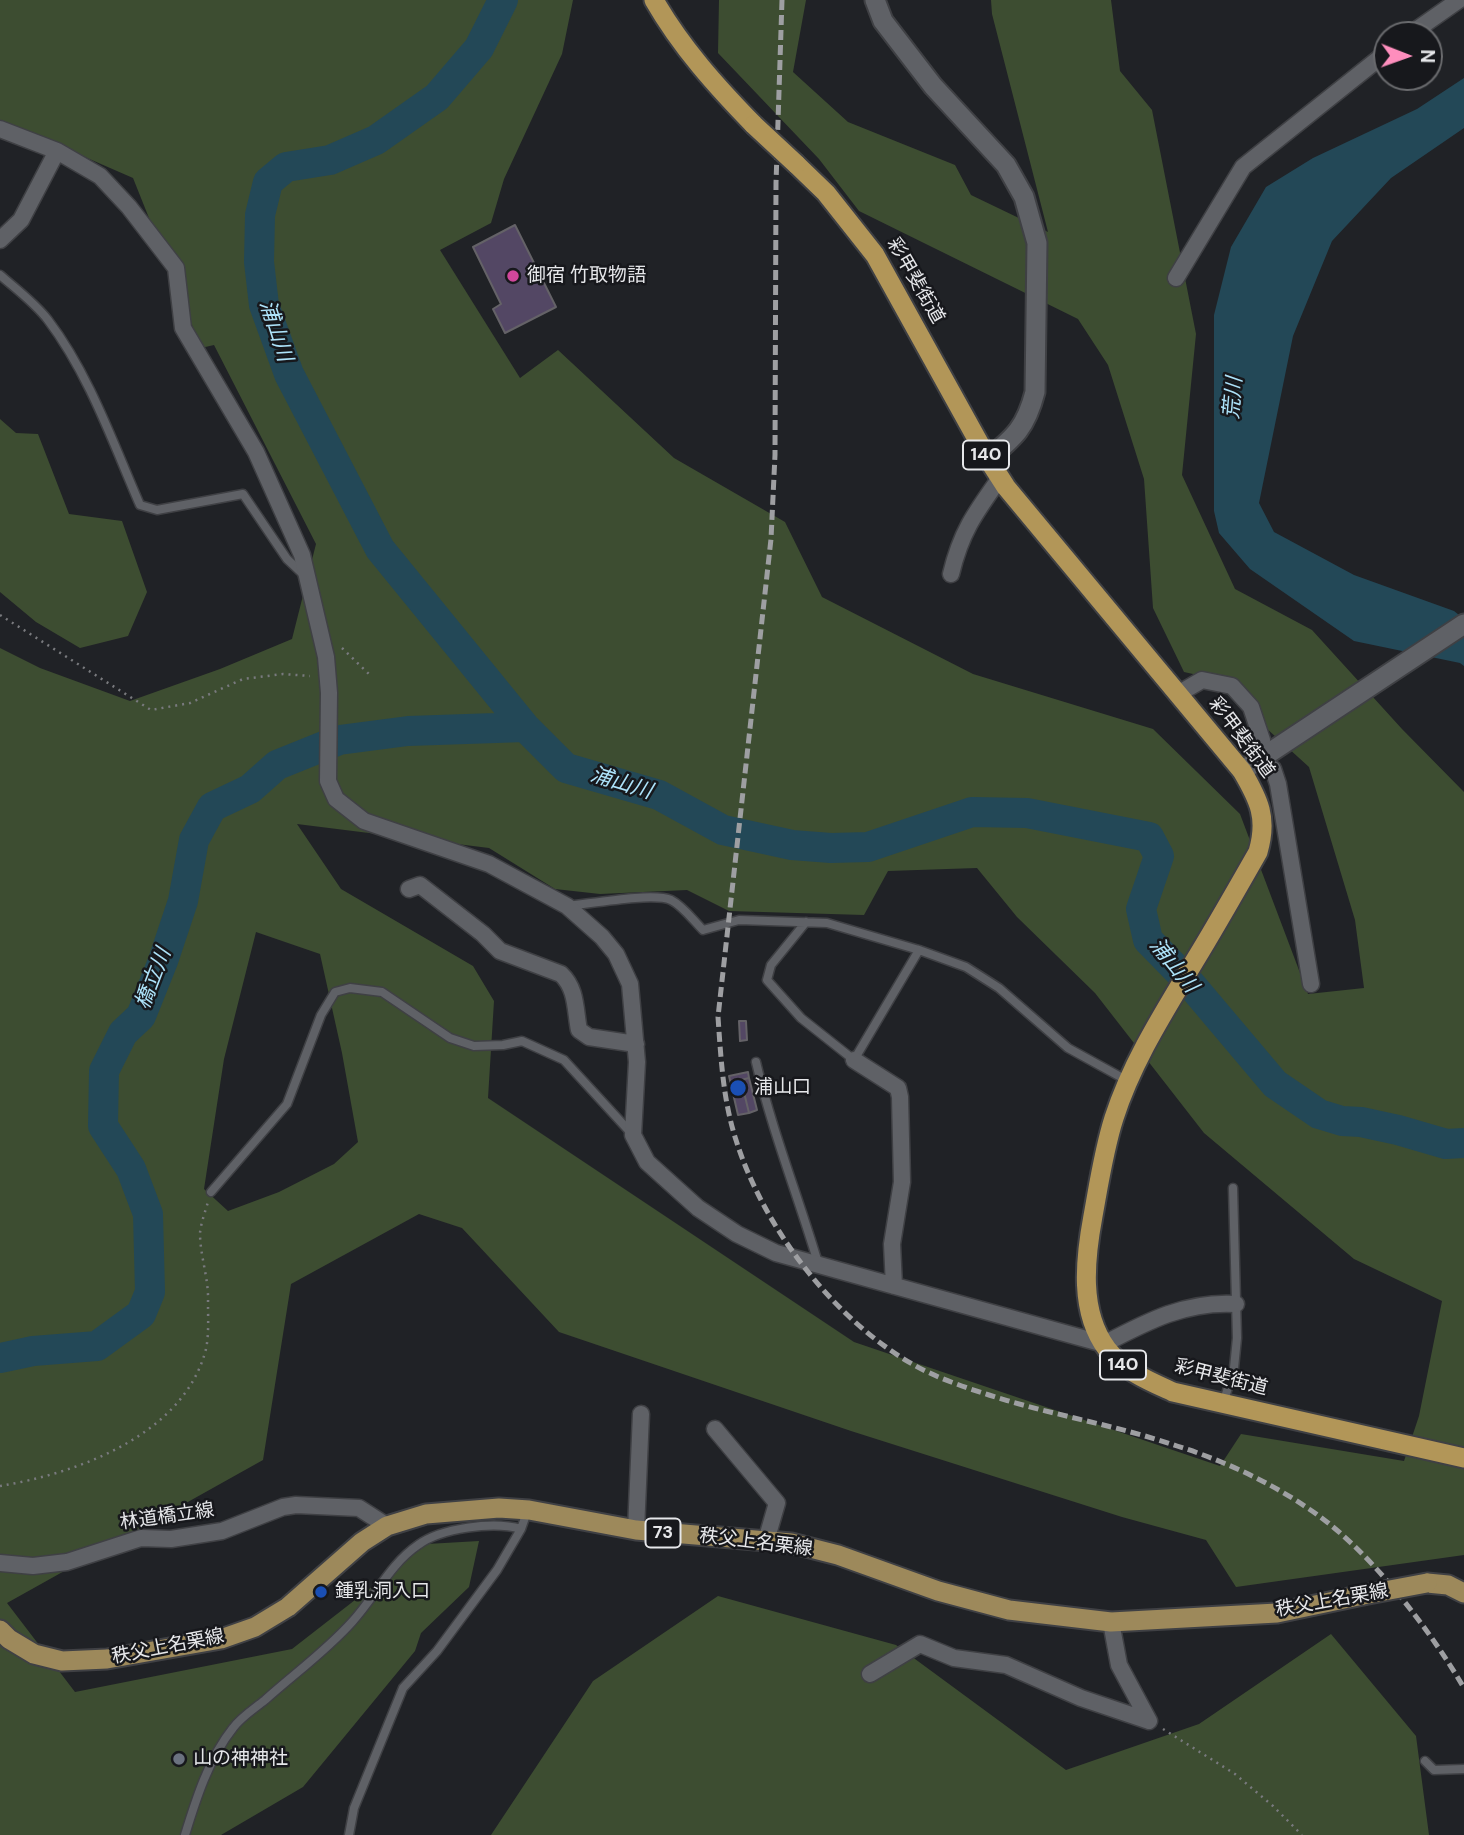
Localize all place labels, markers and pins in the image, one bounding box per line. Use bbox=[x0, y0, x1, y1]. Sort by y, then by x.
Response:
place label: 御宿 竹取物語 bbox=[527, 265, 646, 287]
marker: 御宿 竹取物語 bbox=[505, 268, 521, 284]
place label: 浦山口 bbox=[754, 1077, 811, 1099]
marker: 浦山口 bbox=[728, 1078, 748, 1098]
place label: 鍾乳洞入口 bbox=[335, 1581, 430, 1603]
marker: 鍾乳洞入口 bbox=[313, 1584, 329, 1600]
place label: 山の神神社 bbox=[193, 1748, 288, 1770]
marker: 山の神神社 bbox=[171, 1751, 187, 1767]

